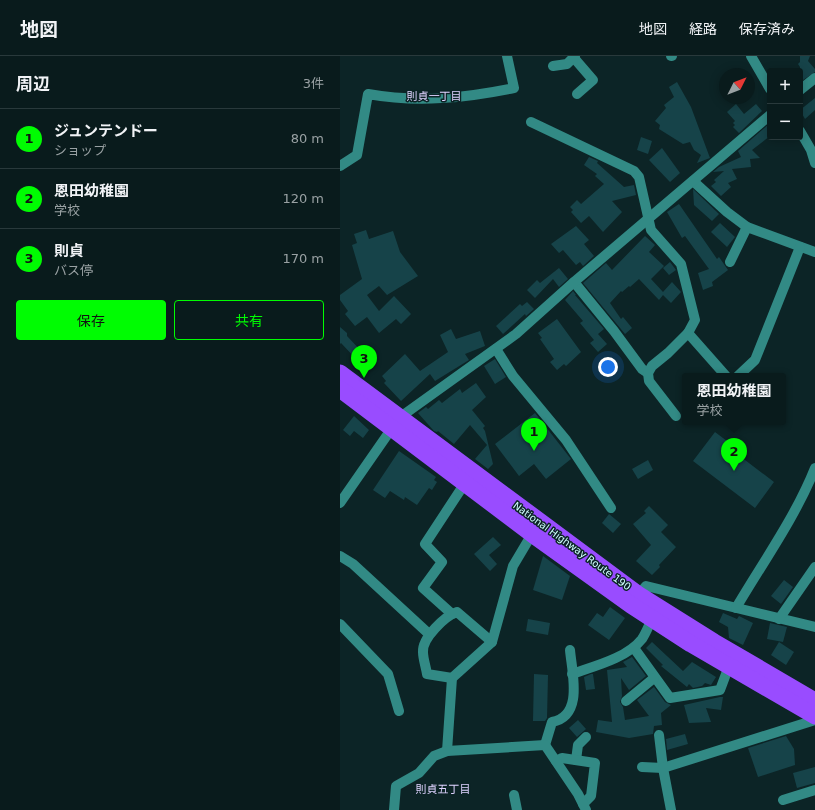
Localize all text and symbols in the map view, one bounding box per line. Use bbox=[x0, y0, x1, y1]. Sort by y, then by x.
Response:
text: 地図 bbox=[20, 18, 58, 40]
text: 地図 bbox=[639, 21, 667, 37]
text: 経路 bbox=[689, 21, 717, 37]
text: 保存済み bbox=[739, 21, 795, 37]
north arrow bbox=[719, 68, 755, 104]
map controls bbox=[767, 68, 803, 140]
button: + bbox=[767, 68, 803, 104]
text: 周辺 bbox=[16, 74, 50, 94]
text: 3件 bbox=[303, 76, 324, 91]
district label: 則貞一丁目 bbox=[407, 90, 462, 103]
button: − bbox=[767, 104, 803, 140]
text: ジュンテンドー bbox=[54, 122, 158, 140]
text: 1 bbox=[24, 131, 34, 146]
text: 80 m bbox=[291, 131, 324, 146]
text: ショップ bbox=[54, 143, 106, 158]
text: 恩田幼稚園 bbox=[54, 182, 129, 200]
text: 2 bbox=[24, 191, 34, 206]
text: 120 m bbox=[282, 191, 324, 206]
text: 学校 bbox=[54, 203, 80, 218]
text: 則貞 bbox=[54, 242, 84, 260]
text: 3 bbox=[24, 251, 34, 266]
text: 170 m bbox=[282, 251, 324, 266]
text: バス停 bbox=[54, 263, 93, 278]
button: 保存 bbox=[16, 300, 166, 340]
button: 共有 bbox=[174, 300, 324, 340]
pin: 3 bbox=[351, 345, 377, 378]
your location bbox=[598, 357, 618, 377]
popup bbox=[682, 373, 786, 425]
text: 恩田幼稚園 bbox=[696, 382, 772, 400]
text: 学校 bbox=[696, 403, 723, 418]
pin: 1 bbox=[521, 418, 547, 451]
pin: 2 bbox=[721, 438, 747, 471]
street label: National Highway Route 190 bbox=[511, 500, 633, 592]
district label: 則貞五丁目 bbox=[416, 783, 471, 796]

